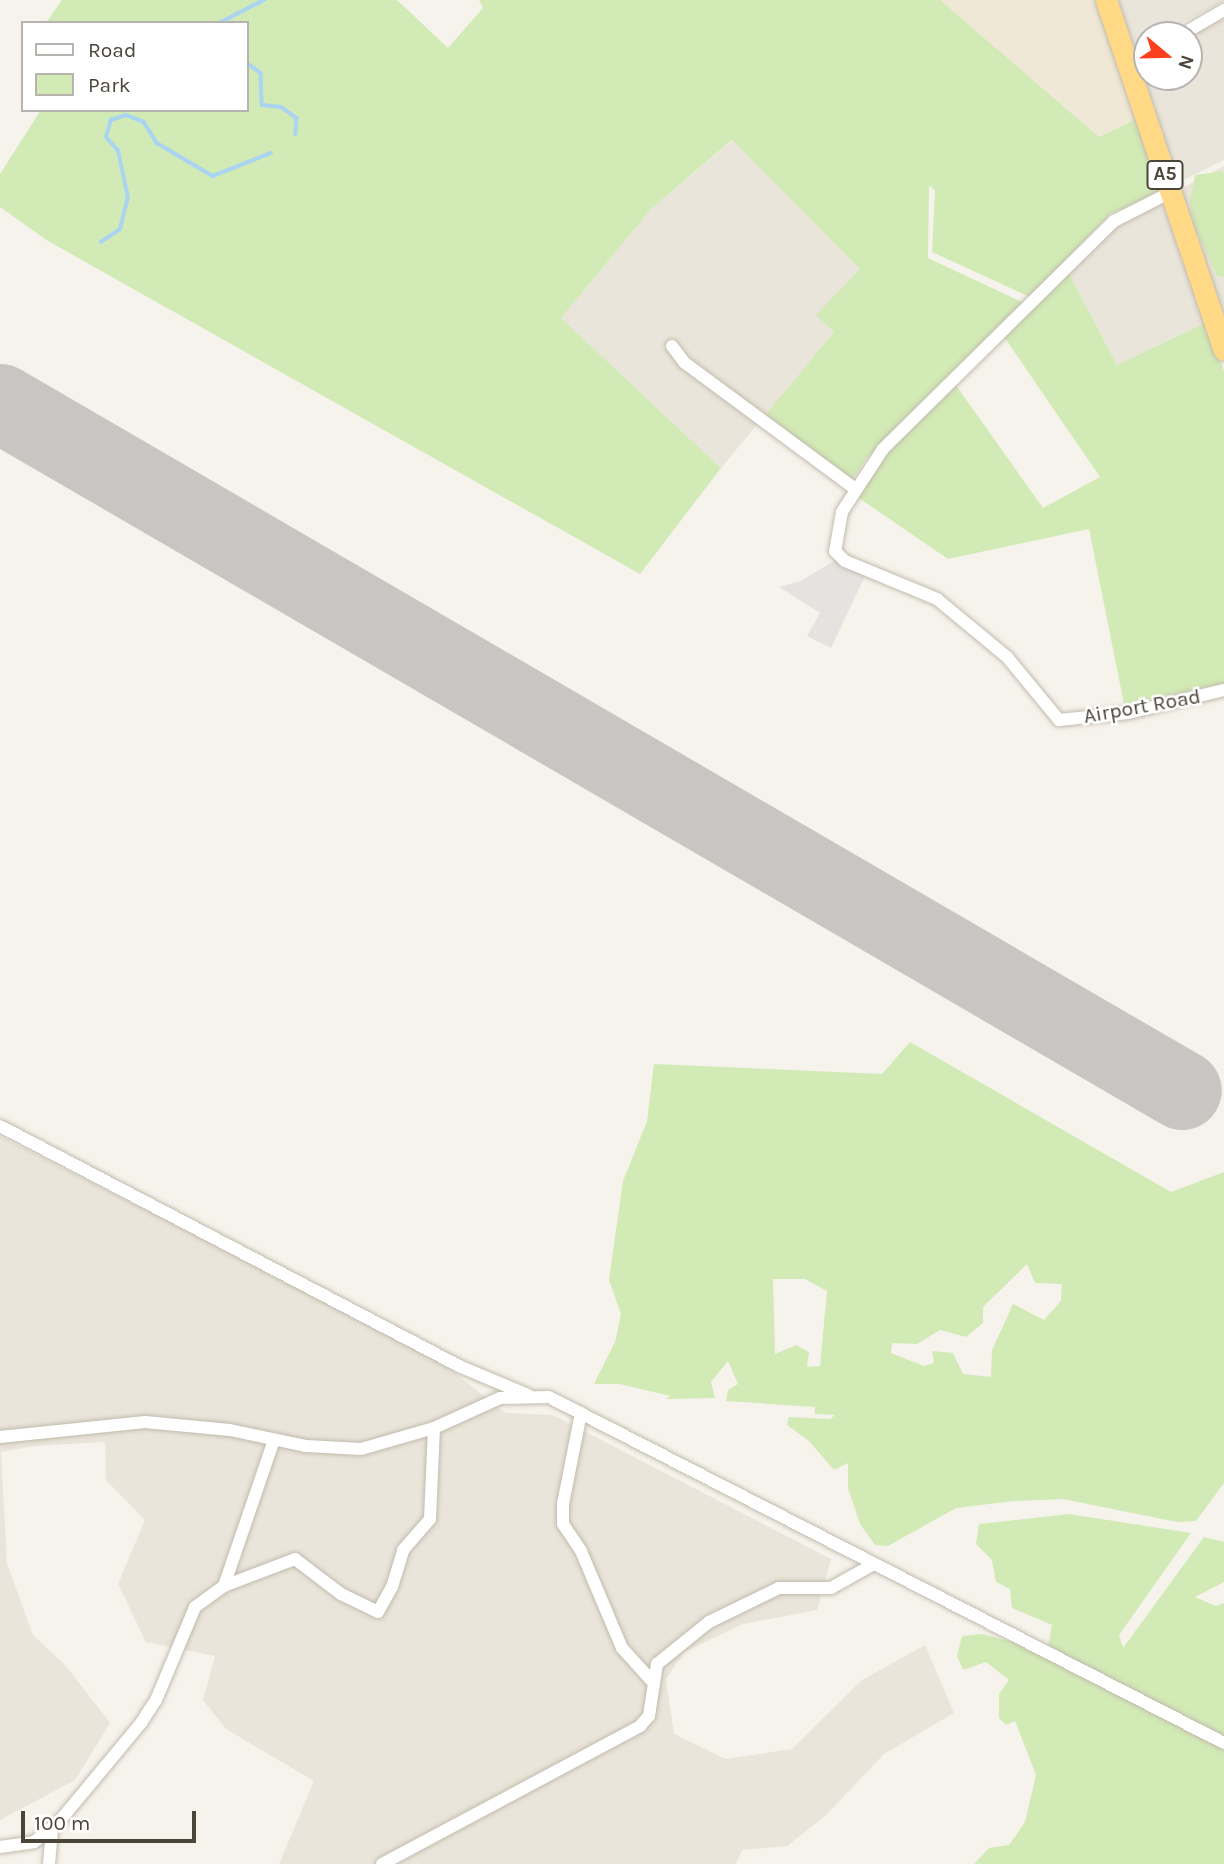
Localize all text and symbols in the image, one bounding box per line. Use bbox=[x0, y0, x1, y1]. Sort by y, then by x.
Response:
legend bbox=[21, 21, 248, 112]
north arrow bbox=[1133, 21, 1203, 91]
text: Road bbox=[88, 38, 136, 62]
text: N bbox=[1173, 52, 1199, 72]
text: Park bbox=[88, 73, 131, 97]
road number: A5 bbox=[1146, 160, 1184, 190]
street label: Airport Road bbox=[1081, 683, 1203, 729]
scale bar bbox=[24, 1798, 200, 1842]
text: 100 m bbox=[34, 1811, 91, 1835]

